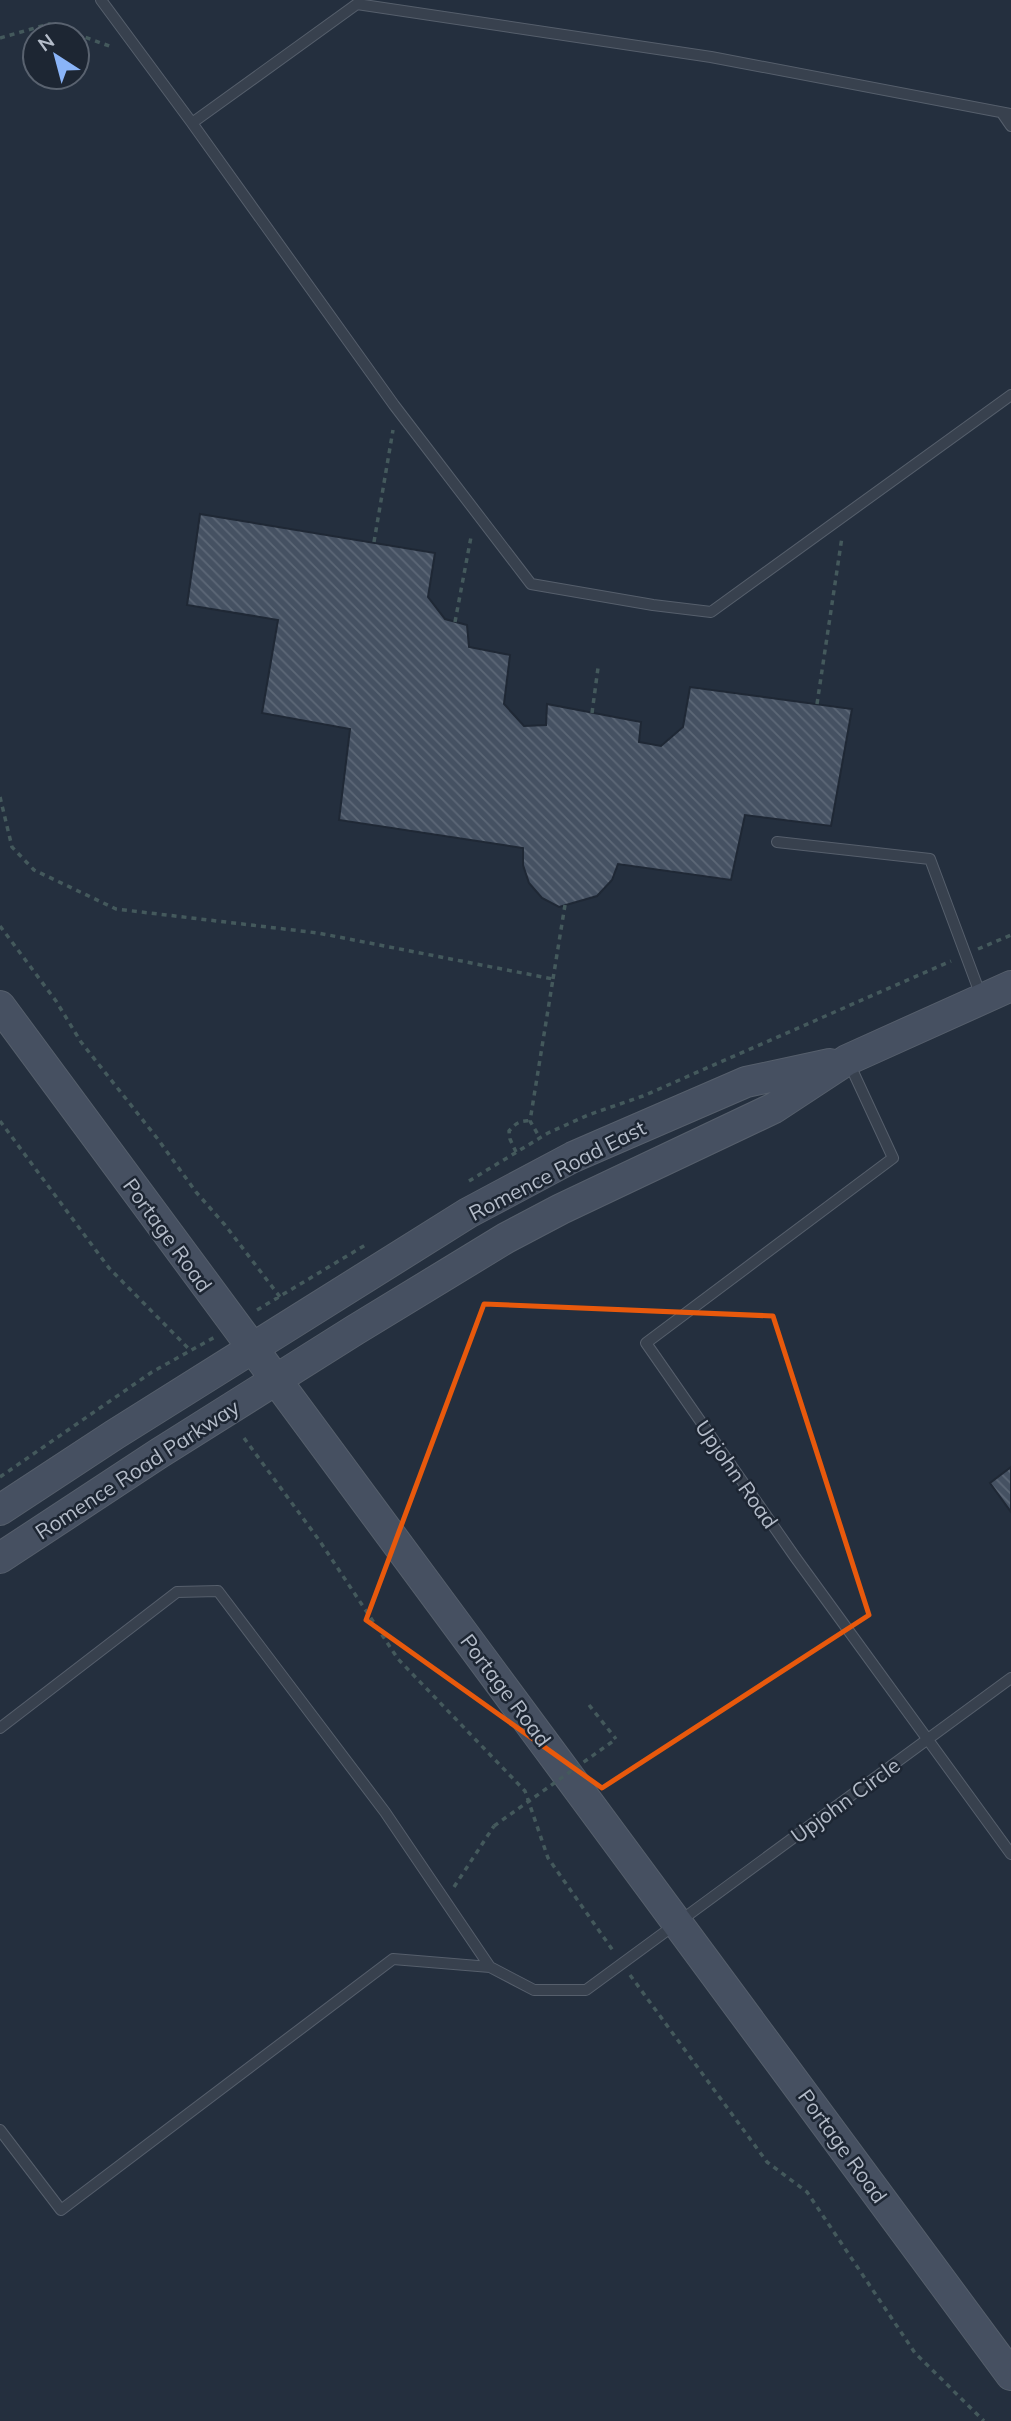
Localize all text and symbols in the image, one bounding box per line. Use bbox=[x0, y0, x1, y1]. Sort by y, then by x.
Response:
north arrow bbox=[21, 21, 91, 91]
text: N bbox=[33, 28, 59, 56]
street label: Romence Road East bbox=[464, 1114, 650, 1226]
street label: Portage Road bbox=[118, 1173, 218, 1297]
street label: Romence Road Parkway bbox=[30, 1393, 244, 1545]
street label: Upjohn Road bbox=[690, 1415, 784, 1533]
street label: Portage Road bbox=[455, 1629, 557, 1751]
street label: Upjohn Circle bbox=[785, 1752, 905, 1848]
street label: Portage Road bbox=[793, 2084, 893, 2208]

